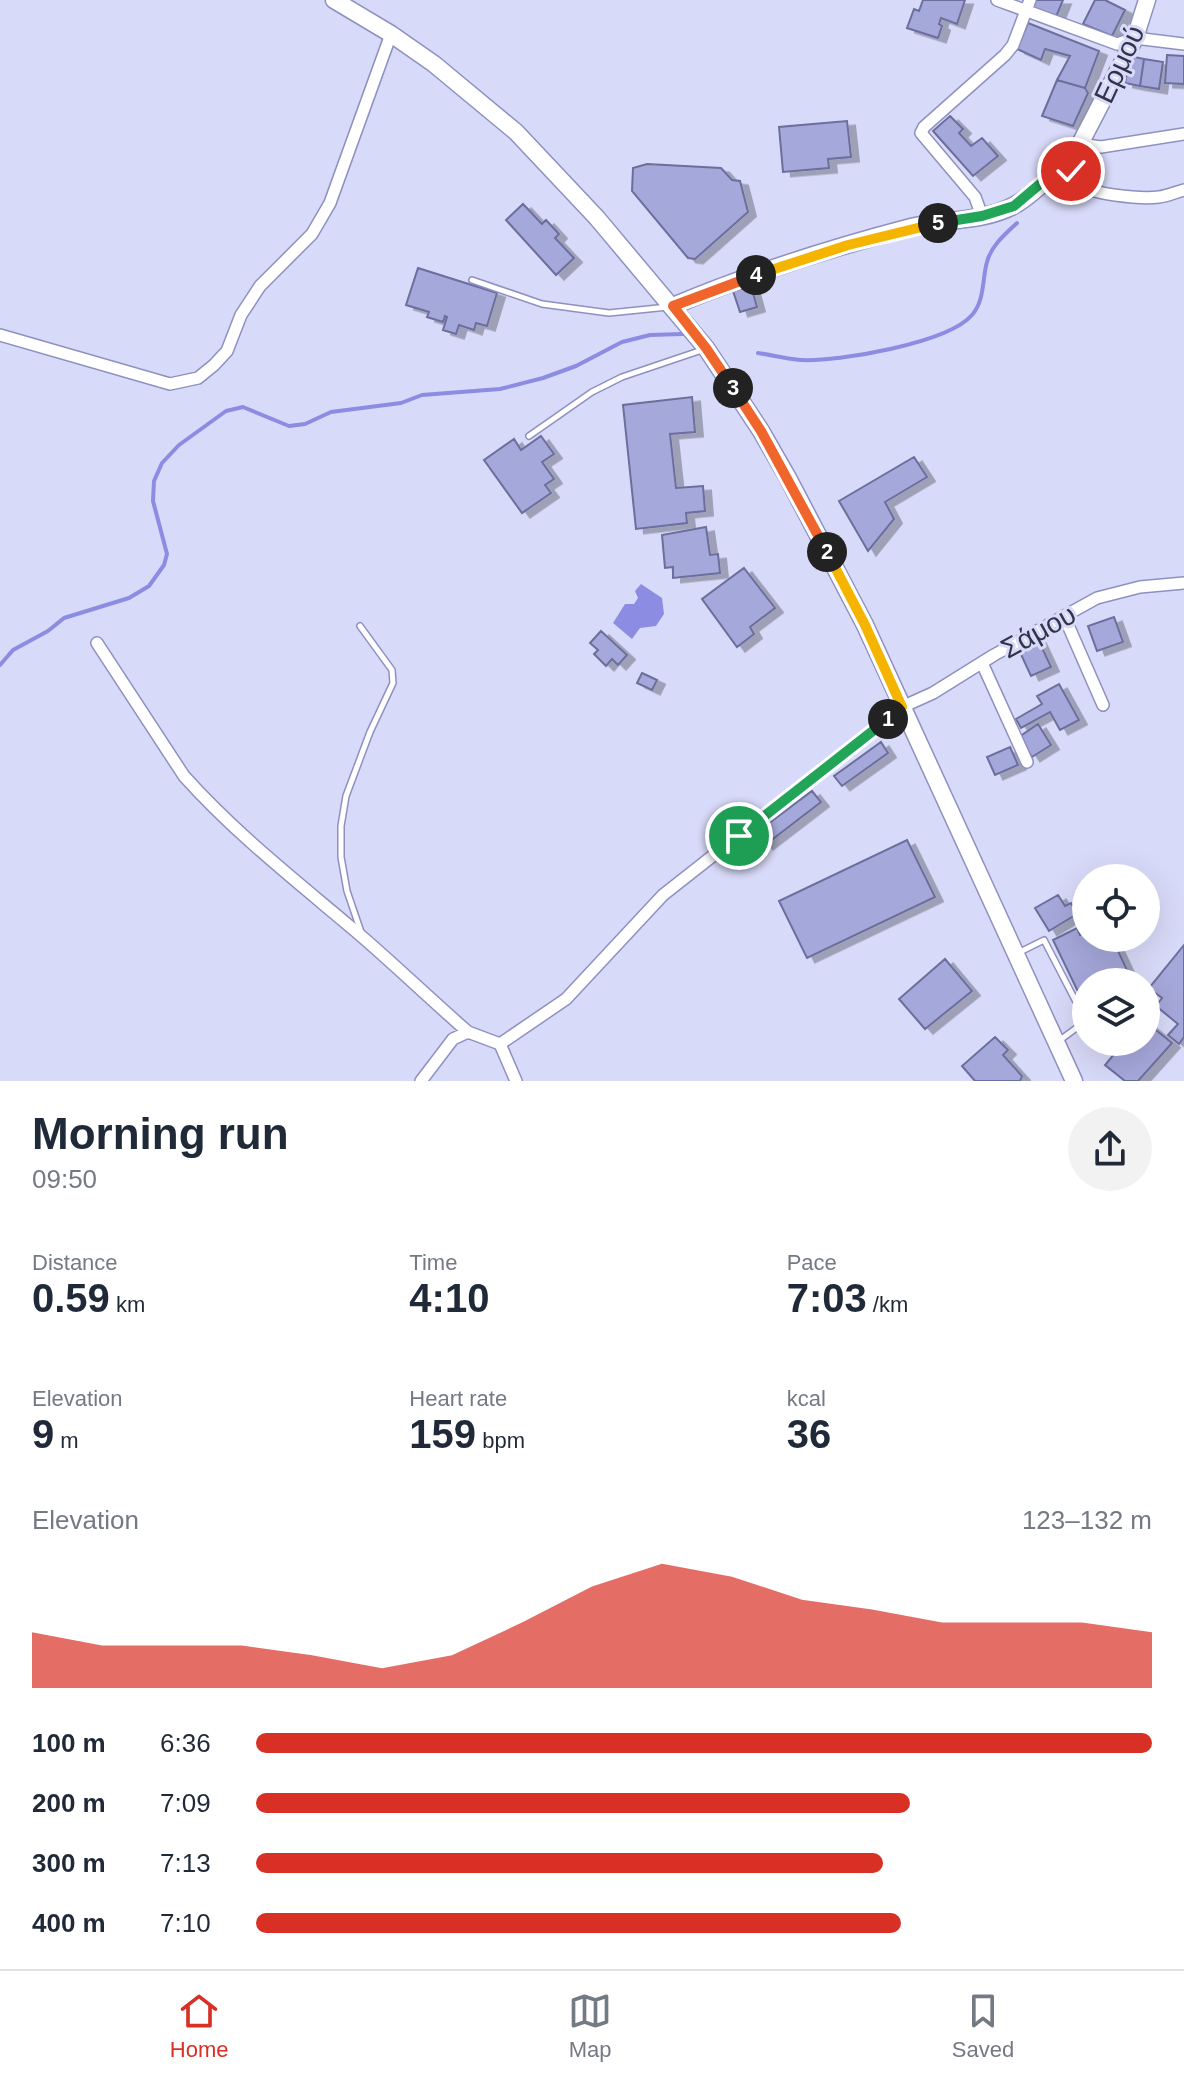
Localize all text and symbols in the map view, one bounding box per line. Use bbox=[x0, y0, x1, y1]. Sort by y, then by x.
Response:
street label: Ερμού bbox=[1088, 21, 1151, 108]
pin bbox=[1037, 137, 1105, 205]
icon: check bbox=[1049, 149, 1093, 193]
pin: 5 bbox=[918, 203, 958, 243]
text: 5 bbox=[932, 210, 944, 235]
pin: 4 bbox=[736, 255, 776, 295]
text: 4 bbox=[750, 262, 762, 287]
pin: 3 bbox=[713, 368, 753, 408]
text: 3 bbox=[727, 375, 739, 400]
pin: 2 bbox=[807, 532, 847, 572]
text: 2 bbox=[821, 539, 833, 564]
street label: Σάμου bbox=[996, 598, 1081, 665]
pin: 1 bbox=[868, 699, 908, 739]
text: 1 bbox=[882, 706, 894, 731]
pin bbox=[705, 802, 773, 870]
icon: arrive bbox=[717, 814, 761, 858]
map controls bbox=[1072, 864, 1160, 1056]
button: locate bbox=[1072, 864, 1160, 952]
button: layers bbox=[1072, 968, 1160, 1056]
button: share bbox=[1068, 1107, 1152, 1191]
text: Morning run bbox=[32, 1109, 289, 1158]
text: 09:50 bbox=[32, 1164, 97, 1194]
text: Distance bbox=[32, 1250, 118, 1275]
text: Time bbox=[409, 1250, 457, 1275]
text: Pace bbox=[787, 1250, 837, 1275]
text: 0.59 bbox=[32, 1276, 110, 1320]
text: 4:10 bbox=[409, 1276, 489, 1320]
text: 7:03 bbox=[787, 1276, 867, 1320]
text: km bbox=[110, 1292, 145, 1317]
text: /km bbox=[867, 1292, 908, 1317]
text: Elevation bbox=[32, 1386, 123, 1411]
text: Heart rate bbox=[409, 1386, 507, 1411]
text: kcal bbox=[787, 1386, 826, 1411]
text: 9 bbox=[32, 1412, 54, 1456]
text: 159 bbox=[409, 1412, 476, 1456]
text: 36 bbox=[787, 1412, 831, 1456]
text: m bbox=[54, 1428, 79, 1453]
text: bpm bbox=[476, 1428, 525, 1453]
text: Elevation bbox=[32, 1505, 139, 1535]
text: 123–132 m bbox=[1022, 1505, 1152, 1535]
text: 100 m bbox=[32, 1728, 106, 1758]
text: 6:36 bbox=[160, 1728, 211, 1758]
text: 200 m bbox=[32, 1788, 106, 1818]
text: 7:09 bbox=[160, 1788, 211, 1818]
text: 300 m bbox=[32, 1848, 106, 1878]
text: 7:13 bbox=[160, 1848, 211, 1878]
text: 400 m bbox=[32, 1908, 106, 1938]
text: 7:10 bbox=[160, 1908, 211, 1938]
tab: Home bbox=[170, 1989, 229, 2063]
tab: Map bbox=[568, 1989, 612, 2063]
tab: Saved bbox=[952, 1989, 1014, 2063]

